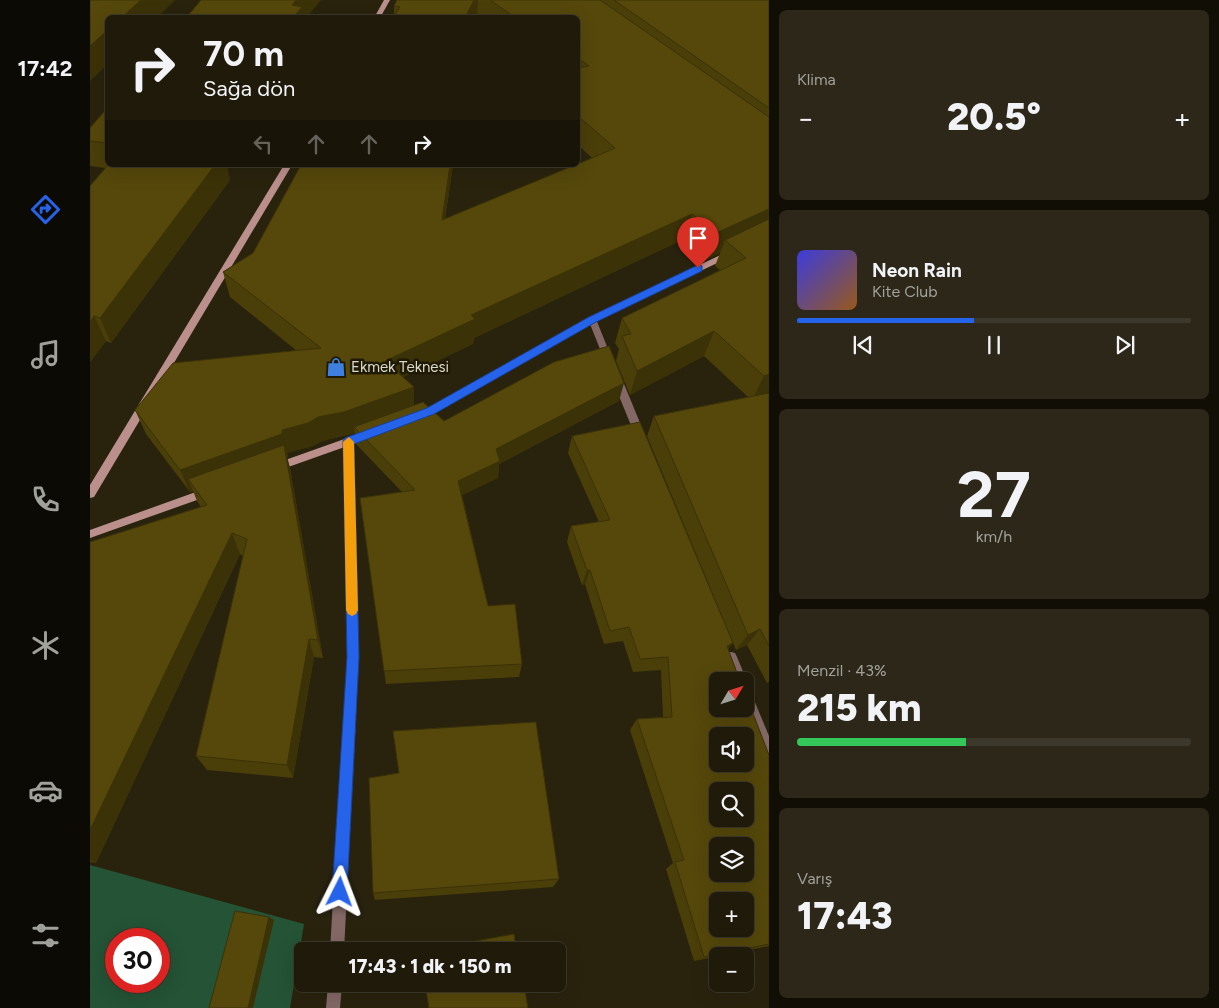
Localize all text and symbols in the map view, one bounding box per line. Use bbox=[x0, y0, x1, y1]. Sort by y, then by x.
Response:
text: 70 m bbox=[203, 33, 284, 75]
icon: right bbox=[120, 35, 185, 100]
text: 17:42 bbox=[18, 55, 72, 82]
text: Klima bbox=[797, 70, 836, 89]
text: Sağa dön bbox=[203, 75, 295, 102]
text: 20.5° bbox=[947, 94, 1041, 140]
text: − bbox=[797, 101, 814, 135]
text: + bbox=[1174, 101, 1191, 135]
icon: left bbox=[249, 130, 277, 158]
icon: ahead bbox=[302, 130, 330, 158]
icon: ahead bbox=[355, 130, 383, 158]
icon: right bbox=[408, 130, 436, 158]
icon: directions bbox=[28, 192, 63, 227]
pin bbox=[677, 217, 719, 268]
icon: arrive bbox=[684, 224, 712, 252]
text: Neon Rain bbox=[872, 259, 962, 282]
text: Kite Club bbox=[872, 282, 938, 301]
icon: previous bbox=[849, 331, 877, 359]
icon: pause bbox=[980, 331, 1008, 359]
icon: next bbox=[1111, 331, 1139, 359]
icon: music bbox=[28, 337, 63, 372]
shop icon: Ekmek Teknesi bbox=[325, 356, 347, 378]
place label: Ekmek Teknesi bbox=[351, 358, 449, 376]
text: 27 bbox=[957, 455, 1031, 533]
icon: phone bbox=[28, 482, 63, 517]
text: km/h bbox=[976, 527, 1012, 546]
icon: climate bbox=[28, 628, 63, 663]
text: Menzil · 43% bbox=[797, 661, 886, 680]
north arrow bbox=[709, 672, 754, 718]
map controls bbox=[709, 672, 754, 992]
text: 215 km bbox=[797, 685, 921, 731]
button: sound bbox=[709, 727, 754, 772]
icon: car bbox=[28, 773, 63, 808]
button: search bbox=[709, 782, 754, 827]
button: layers bbox=[709, 837, 754, 882]
position arrow bbox=[313, 865, 365, 917]
text: Varış bbox=[797, 869, 832, 888]
button: + bbox=[709, 892, 754, 937]
text: 17:43 bbox=[797, 893, 893, 939]
icon: filters bbox=[28, 918, 63, 953]
speed limit sign: 30 bbox=[105, 928, 170, 993]
button: − bbox=[709, 947, 754, 992]
text: 17:43 · 1 dk · 150 m bbox=[349, 955, 511, 978]

